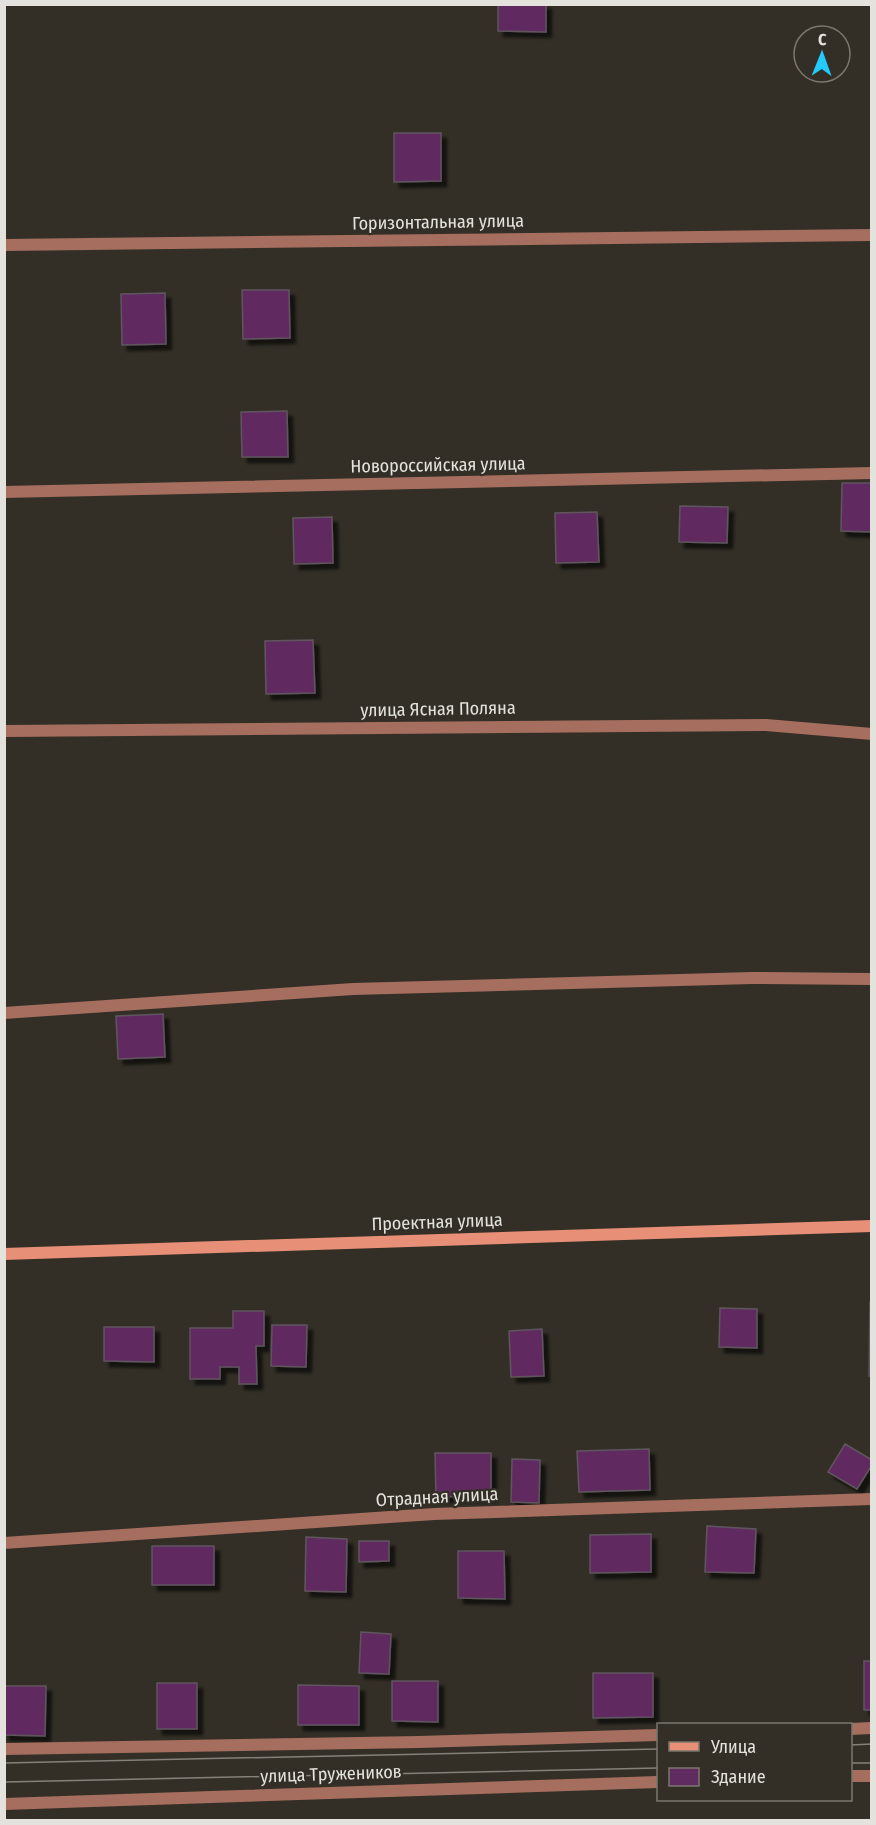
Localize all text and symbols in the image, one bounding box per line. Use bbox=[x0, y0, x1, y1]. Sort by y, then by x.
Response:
north arrow bbox=[792, 24, 852, 84]
text: С bbox=[818, 30, 827, 49]
street label: Горизонтальная улица bbox=[352, 209, 524, 234]
street label: Новороссийская улица bbox=[350, 452, 526, 478]
street label: улица Ясная Поляна bbox=[360, 697, 516, 721]
street label: Проектная улица bbox=[371, 1209, 503, 1235]
street label: Отрадная улица bbox=[375, 1483, 499, 1511]
legend bbox=[657, 1723, 852, 1801]
text: Улица bbox=[710, 1736, 756, 1758]
street label: улица Тружеников bbox=[260, 1761, 402, 1787]
text: Здание bbox=[711, 1766, 766, 1788]

